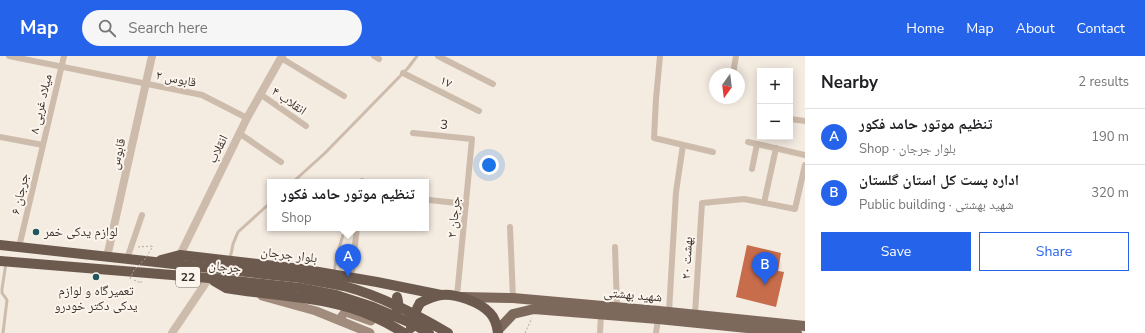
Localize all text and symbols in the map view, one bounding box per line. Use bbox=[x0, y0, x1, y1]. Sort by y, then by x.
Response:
search box bbox=[82, 10, 362, 46]
text: Map bbox=[20, 15, 58, 41]
icon: search bbox=[96, 17, 118, 39]
text: Search here bbox=[128, 18, 208, 38]
text: Home bbox=[906, 19, 944, 38]
text: Map bbox=[966, 19, 994, 38]
text: About bbox=[1016, 19, 1055, 38]
text: Contact bbox=[1077, 19, 1125, 38]
street label: ۲ قابوس bbox=[154, 66, 198, 92]
north arrow bbox=[709, 68, 745, 104]
map controls bbox=[757, 68, 793, 140]
button: + bbox=[757, 68, 793, 104]
street label: ۱۷ bbox=[437, 71, 455, 93]
text: Nearby bbox=[821, 71, 878, 94]
street label: ۸ میلاد غربی bbox=[25, 72, 57, 136]
text: 2 results bbox=[1078, 73, 1129, 91]
street label: ۴ انقلاب bbox=[268, 82, 310, 120]
button: − bbox=[757, 104, 793, 140]
text: تنظیم موتور حامد فکور bbox=[859, 114, 992, 134]
street label: 3 bbox=[439, 116, 449, 134]
text: A bbox=[829, 128, 839, 146]
text: 190 m bbox=[1091, 128, 1129, 146]
street label: انقلاب bbox=[203, 132, 233, 166]
street label: قابوس bbox=[106, 137, 130, 171]
text: Shop · بلوار جرجان bbox=[859, 140, 956, 158]
your location bbox=[479, 155, 499, 175]
text: اداره پست کل استان گلستان bbox=[859, 170, 1019, 190]
street label: جرجان ۶ bbox=[7, 172, 33, 216]
popup bbox=[267, 179, 429, 231]
text: تنظیم موتور حامد فکور bbox=[281, 184, 415, 204]
text: B bbox=[830, 184, 838, 202]
text: 320 m bbox=[1091, 184, 1129, 202]
street label: جرجان ۲ bbox=[443, 195, 465, 239]
text: Public building · شهید بهشتی bbox=[859, 196, 1014, 214]
text: Shop bbox=[281, 209, 312, 227]
place label: لوازم یدکی خمر bbox=[43, 223, 118, 241]
marker: لوازم یدکی خمر bbox=[31, 227, 41, 237]
button: Save bbox=[821, 232, 971, 271]
button: Share bbox=[979, 232, 1129, 271]
street label: بهشت ۲۰ bbox=[677, 236, 697, 280]
street label: بلوار جرجان bbox=[260, 243, 318, 267]
pin: A bbox=[335, 244, 361, 277]
pin: B bbox=[752, 252, 778, 285]
street label: جرجان bbox=[208, 256, 242, 278]
road number: 22 bbox=[176, 267, 200, 287]
marker: تعمیرگاه و لوازم یدکی دکتر خودرو bbox=[91, 272, 101, 282]
place label: تعمیرگاه و لوازم یدکی دکتر خودرو bbox=[54, 282, 138, 315]
street label: شهید بهشتی bbox=[603, 283, 663, 307]

